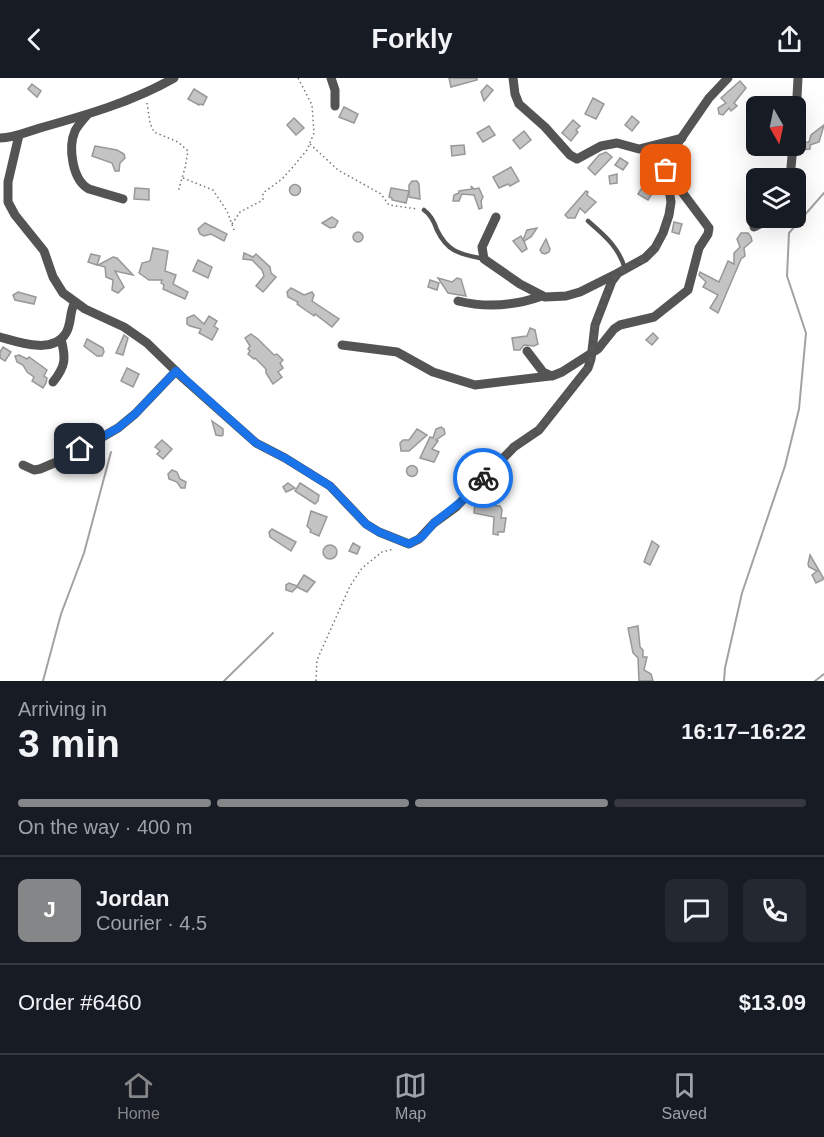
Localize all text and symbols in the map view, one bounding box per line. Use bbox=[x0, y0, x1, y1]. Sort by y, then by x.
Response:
icon: back bbox=[18, 23, 51, 56]
icon: share bbox=[773, 23, 806, 56]
text: Forkly bbox=[371, 24, 453, 54]
north arrow bbox=[746, 96, 806, 156]
map controls bbox=[746, 96, 806, 228]
pin bbox=[640, 144, 691, 195]
icon: bag bbox=[649, 153, 682, 186]
button: layers bbox=[746, 168, 806, 228]
pin bbox=[54, 423, 105, 474]
icon: home bbox=[63, 432, 96, 465]
courier bbox=[453, 448, 513, 508]
icon: bike bbox=[467, 462, 500, 495]
text: Arriving in bbox=[18, 698, 107, 720]
text: 16:17–16:22 bbox=[681, 719, 806, 744]
text: 3 min bbox=[18, 722, 120, 765]
text: On the way · 400 m bbox=[18, 816, 193, 838]
button: chat bbox=[665, 879, 728, 942]
button: phone bbox=[743, 879, 806, 942]
text: Jordan bbox=[96, 886, 169, 911]
text: J bbox=[43, 897, 56, 922]
text: Courier · 4.5 bbox=[96, 912, 207, 934]
text: Order #6460 bbox=[18, 990, 142, 1015]
text: $13.09 bbox=[739, 990, 806, 1015]
tab: Home bbox=[117, 1069, 160, 1123]
tab: Map bbox=[394, 1069, 427, 1123]
tab: Saved bbox=[661, 1069, 707, 1123]

